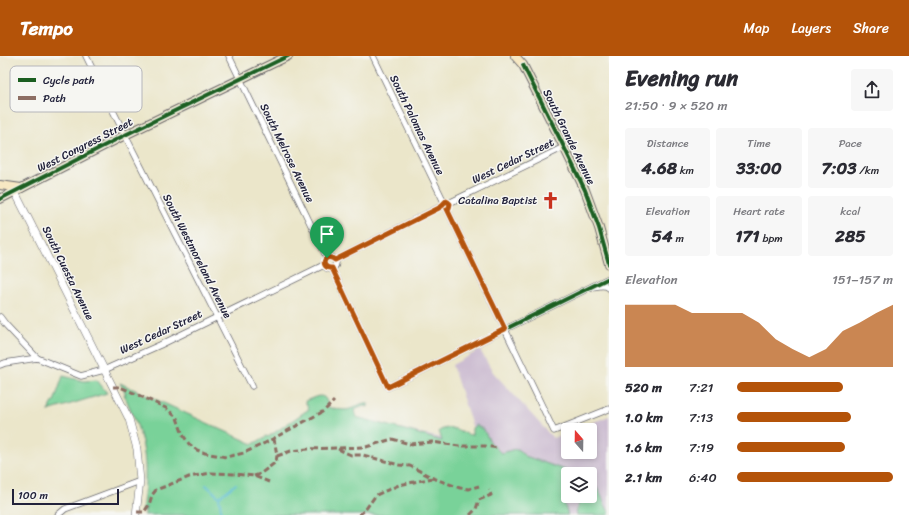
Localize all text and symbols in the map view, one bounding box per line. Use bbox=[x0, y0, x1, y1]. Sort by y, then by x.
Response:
text: Tempo bbox=[20, 12, 73, 45]
text: Map bbox=[744, 16, 769, 41]
text: Layers bbox=[791, 16, 831, 41]
text: Share bbox=[853, 16, 889, 41]
text: Evening run bbox=[625, 59, 738, 98]
legend bbox=[10, 66, 142, 112]
button: share bbox=[851, 69, 893, 111]
text: Cycle path bbox=[43, 71, 95, 90]
street label: South Palomas Avenue bbox=[384, 72, 450, 179]
street label: South Grande Avenue bbox=[538, 86, 601, 188]
text: Path bbox=[43, 89, 66, 108]
text: 21:50 · 9 × 520 m bbox=[625, 94, 727, 117]
street label: South Melrose Avenue bbox=[255, 100, 319, 206]
street label: West Congress Street bbox=[34, 113, 136, 177]
street label: West Cedar Street bbox=[469, 133, 558, 189]
text: Distance bbox=[647, 134, 689, 153]
text: Time bbox=[747, 134, 771, 153]
text: Pace bbox=[839, 134, 862, 153]
text: 4.68 bbox=[641, 153, 677, 183]
text: 33:00 bbox=[736, 153, 782, 183]
text: 7:03 bbox=[822, 153, 856, 183]
text: km bbox=[677, 161, 694, 180]
text: /km bbox=[856, 161, 879, 180]
street label: South Westmoreland Avenue bbox=[157, 190, 237, 322]
church icon: Catalina Baptist bbox=[540, 190, 560, 210]
place label: Catalina Baptist bbox=[458, 191, 537, 210]
text: Elevation bbox=[645, 202, 690, 221]
text: Heart rate bbox=[733, 202, 785, 221]
text: kcal bbox=[840, 202, 860, 221]
pin bbox=[310, 217, 344, 258]
text: 54 bbox=[652, 221, 673, 251]
text: 171 bbox=[735, 221, 760, 251]
text: 285 bbox=[835, 221, 866, 251]
street label: South Cuesta Avenue bbox=[37, 223, 99, 324]
icon: arrive bbox=[316, 223, 338, 245]
text: m bbox=[673, 229, 684, 248]
text: bpm bbox=[760, 229, 783, 248]
text: Elevation bbox=[625, 268, 678, 291]
text: 151–157 m bbox=[832, 268, 893, 291]
street label: West Cedar Street bbox=[116, 304, 206, 359]
text: 520 m bbox=[625, 376, 662, 399]
text: 7:21 bbox=[689, 376, 713, 399]
text: 1.0 km bbox=[625, 406, 663, 429]
text: 7:13 bbox=[689, 406, 713, 429]
north arrow bbox=[561, 423, 597, 459]
map controls bbox=[561, 423, 597, 503]
text: 1.6 km bbox=[625, 436, 662, 459]
text: 7:19 bbox=[689, 436, 714, 459]
text: 2.1 km bbox=[625, 466, 662, 489]
text: 6:40 bbox=[689, 466, 717, 489]
button: layers bbox=[561, 467, 597, 503]
text: 100 m bbox=[18, 486, 48, 505]
scale bar bbox=[12, 487, 119, 506]

